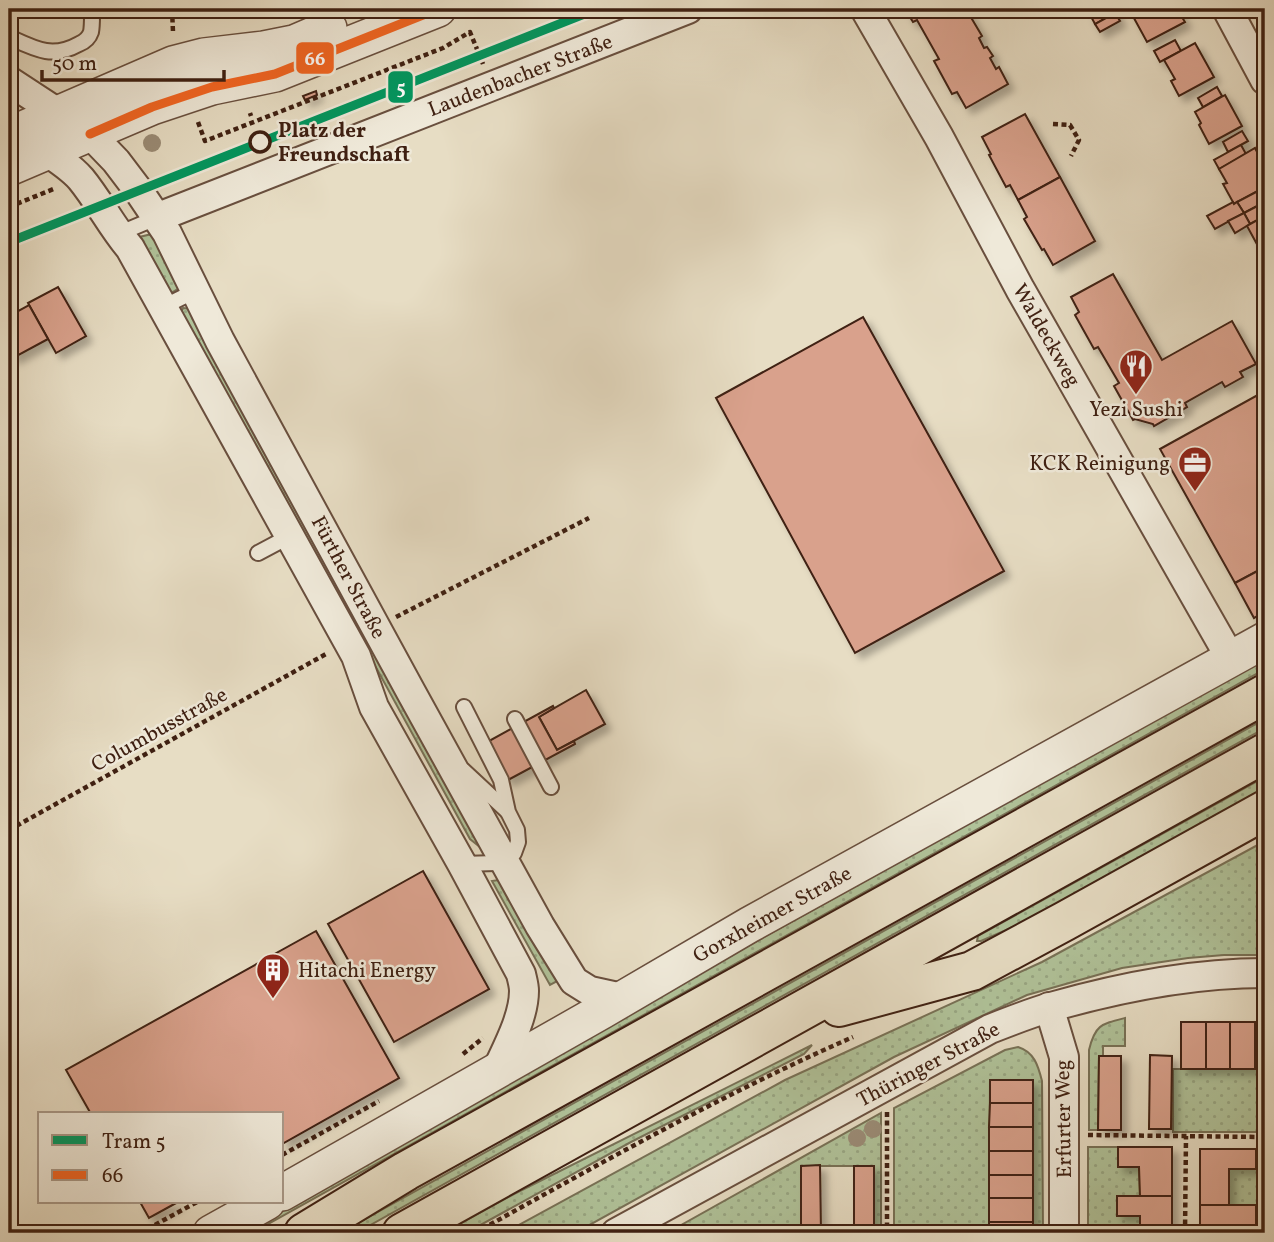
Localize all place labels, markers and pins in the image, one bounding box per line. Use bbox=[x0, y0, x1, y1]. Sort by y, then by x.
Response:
place label: Platz der Freundschaft bbox=[278, 117, 410, 170]
marker: Platz der Freundschaft bbox=[249, 131, 271, 153]
restaurant icon: Yezi Sushi bbox=[1117, 347, 1155, 396]
place label: Yezi Sushi bbox=[1089, 396, 1183, 425]
office icon: KCK Reinigung bbox=[1176, 444, 1214, 493]
place label: KCK Reinigung bbox=[1029, 450, 1170, 479]
building icon: Hitachi Energy bbox=[254, 951, 292, 1000]
place label: Hitachi Energy bbox=[298, 957, 437, 986]

